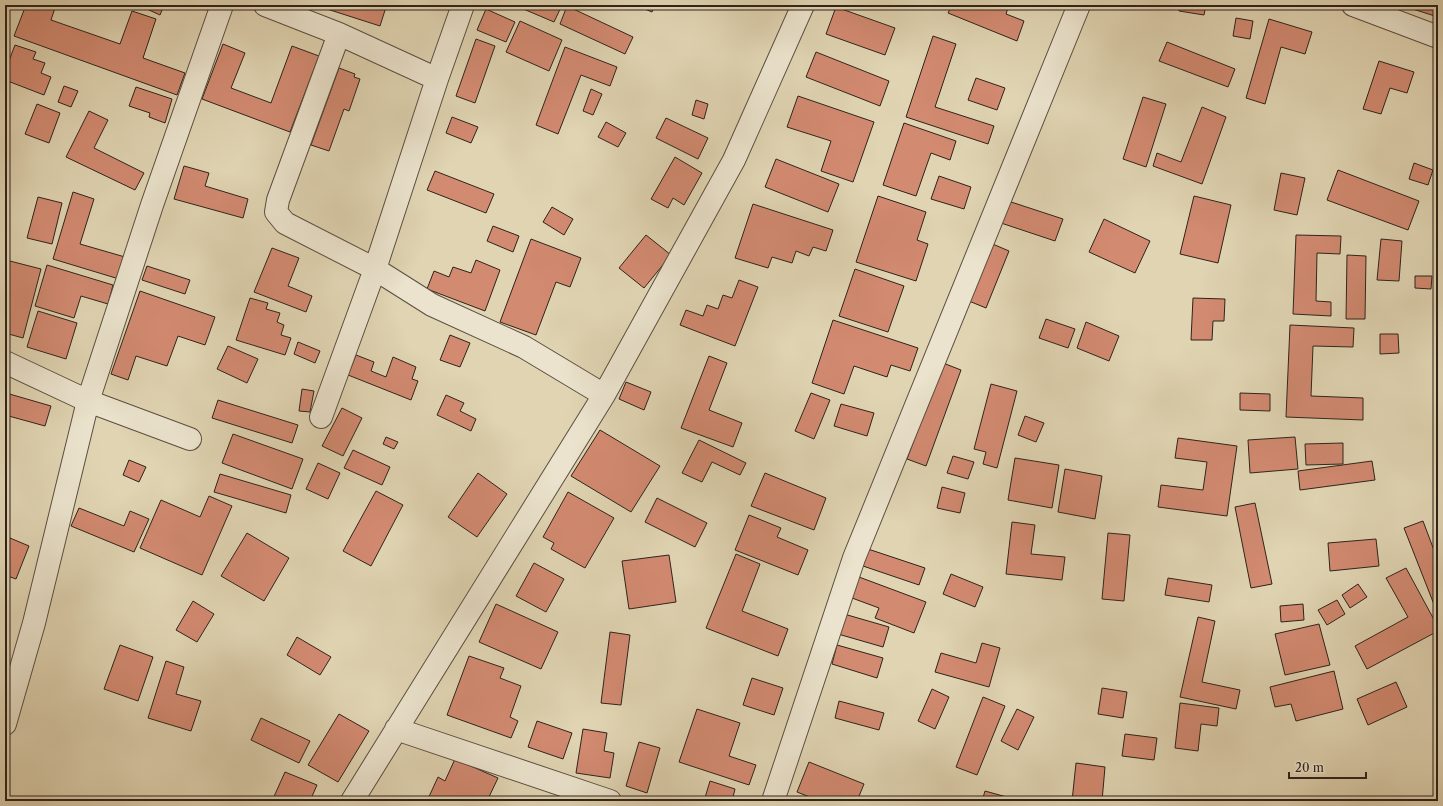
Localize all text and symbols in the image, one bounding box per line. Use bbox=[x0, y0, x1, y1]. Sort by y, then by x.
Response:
scale bar bbox=[1289, 754, 1366, 780]
text: 20 m bbox=[1295, 760, 1324, 775]

